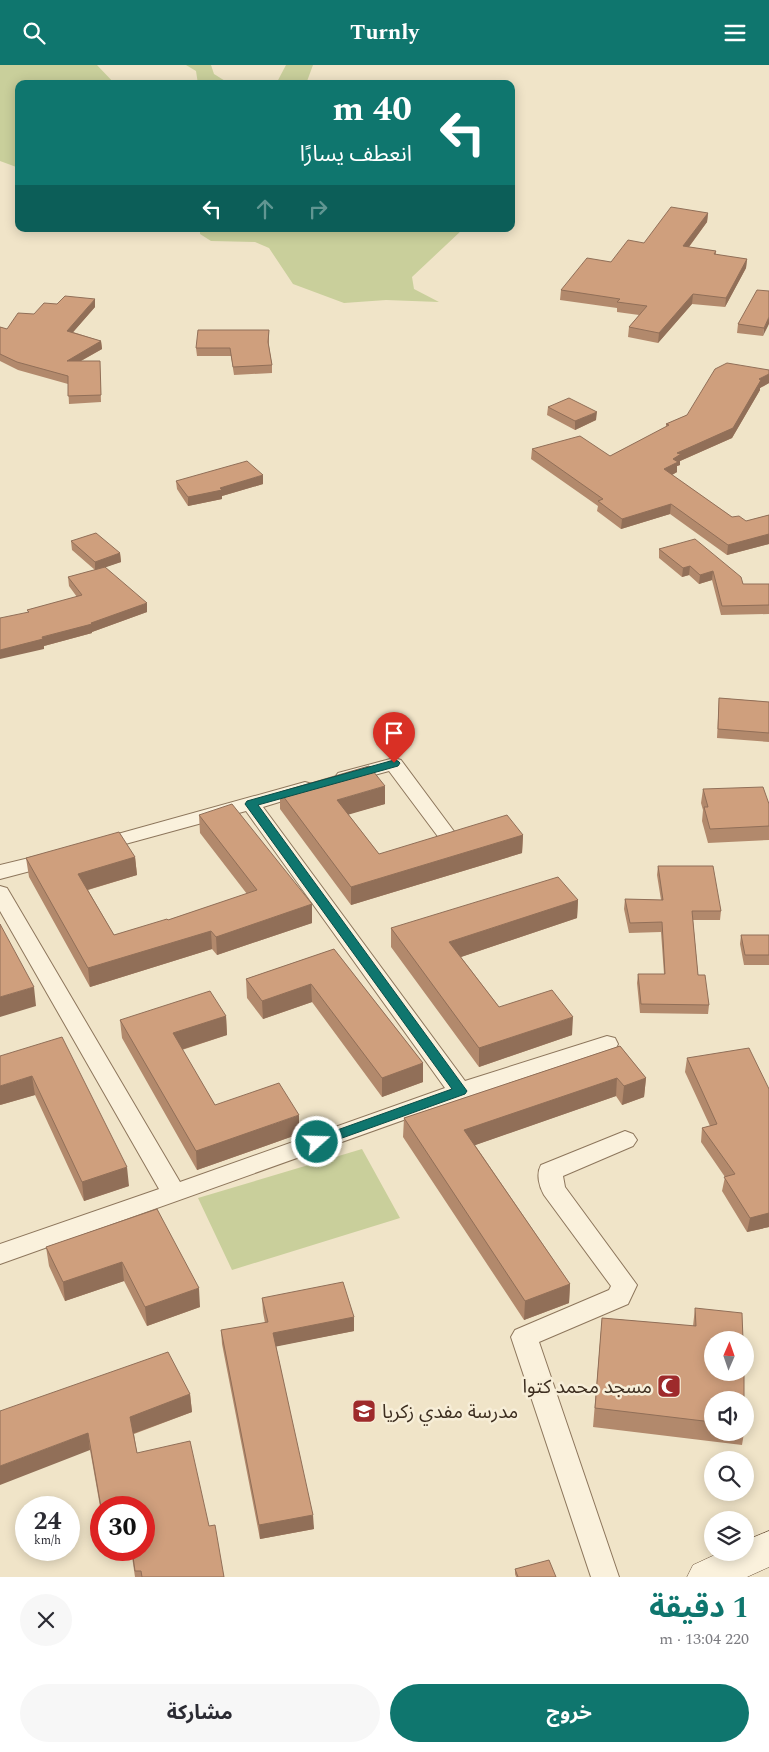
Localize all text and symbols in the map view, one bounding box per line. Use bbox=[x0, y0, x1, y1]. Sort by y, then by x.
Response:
text: Turnly bbox=[350, 16, 419, 49]
icon: search bbox=[20, 19, 48, 47]
icon: menu bbox=[721, 19, 749, 47]
text: 40 m bbox=[332, 83, 412, 136]
icon: left bbox=[430, 100, 495, 165]
text: انعطف يسارًا bbox=[300, 138, 412, 171]
icon: left bbox=[198, 195, 226, 223]
icon: ahead bbox=[251, 195, 279, 223]
icon: right bbox=[304, 195, 332, 223]
pin bbox=[373, 712, 415, 763]
icon: arrive bbox=[380, 719, 408, 747]
position arrow bbox=[290, 1115, 342, 1167]
north arrow bbox=[704, 1331, 754, 1381]
map controls bbox=[704, 1331, 754, 1561]
place label: مسجد محمد كتوا bbox=[523, 1373, 652, 1402]
mosque icon: مسجد محمد كتوا bbox=[656, 1373, 682, 1399]
button: sound bbox=[704, 1391, 754, 1441]
school or university icon: مدرسة مفدي زكريا bbox=[351, 1398, 377, 1424]
place label: مدرسة مفدي زكريا bbox=[382, 1398, 518, 1427]
button: search bbox=[704, 1451, 754, 1501]
speed limit sign: 30 bbox=[90, 1496, 155, 1561]
text: 24 bbox=[33, 1503, 62, 1541]
button: layers bbox=[704, 1511, 754, 1561]
text: km/h bbox=[34, 1531, 61, 1550]
text: 1 دقيقة bbox=[649, 1585, 749, 1631]
button: close bbox=[20, 1594, 72, 1646]
text: 220 m · 13:04 bbox=[659, 1627, 749, 1651]
button: مشاركة bbox=[20, 1684, 380, 1742]
button: خروج bbox=[390, 1684, 749, 1742]

